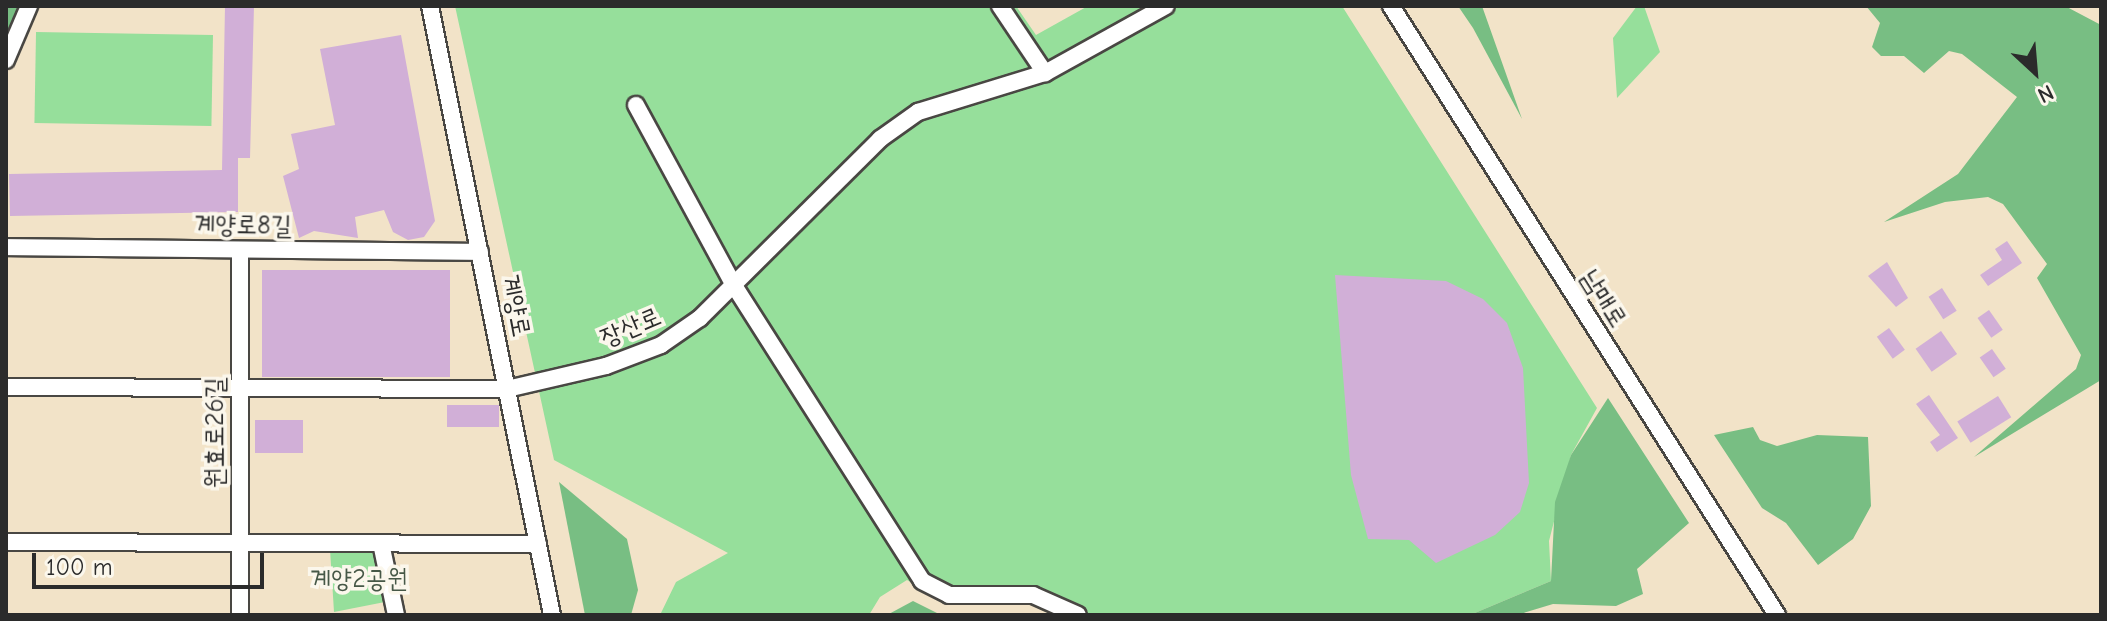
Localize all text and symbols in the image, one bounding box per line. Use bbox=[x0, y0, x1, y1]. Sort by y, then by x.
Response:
north arrow bbox=[1995, 32, 2075, 112]
text: N bbox=[2033, 79, 2058, 108]
street label: 계양로8길 bbox=[194, 210, 292, 242]
street label: 남매로 bbox=[1573, 264, 1633, 334]
street label: 계양로 bbox=[494, 272, 536, 340]
street label: 장산로 bbox=[596, 301, 666, 355]
street label: 원효로26길 bbox=[200, 377, 232, 489]
scale bar bbox=[36, 537, 268, 587]
text: 100 m bbox=[46, 553, 113, 581]
park label: 계양2공원 bbox=[310, 564, 408, 596]

